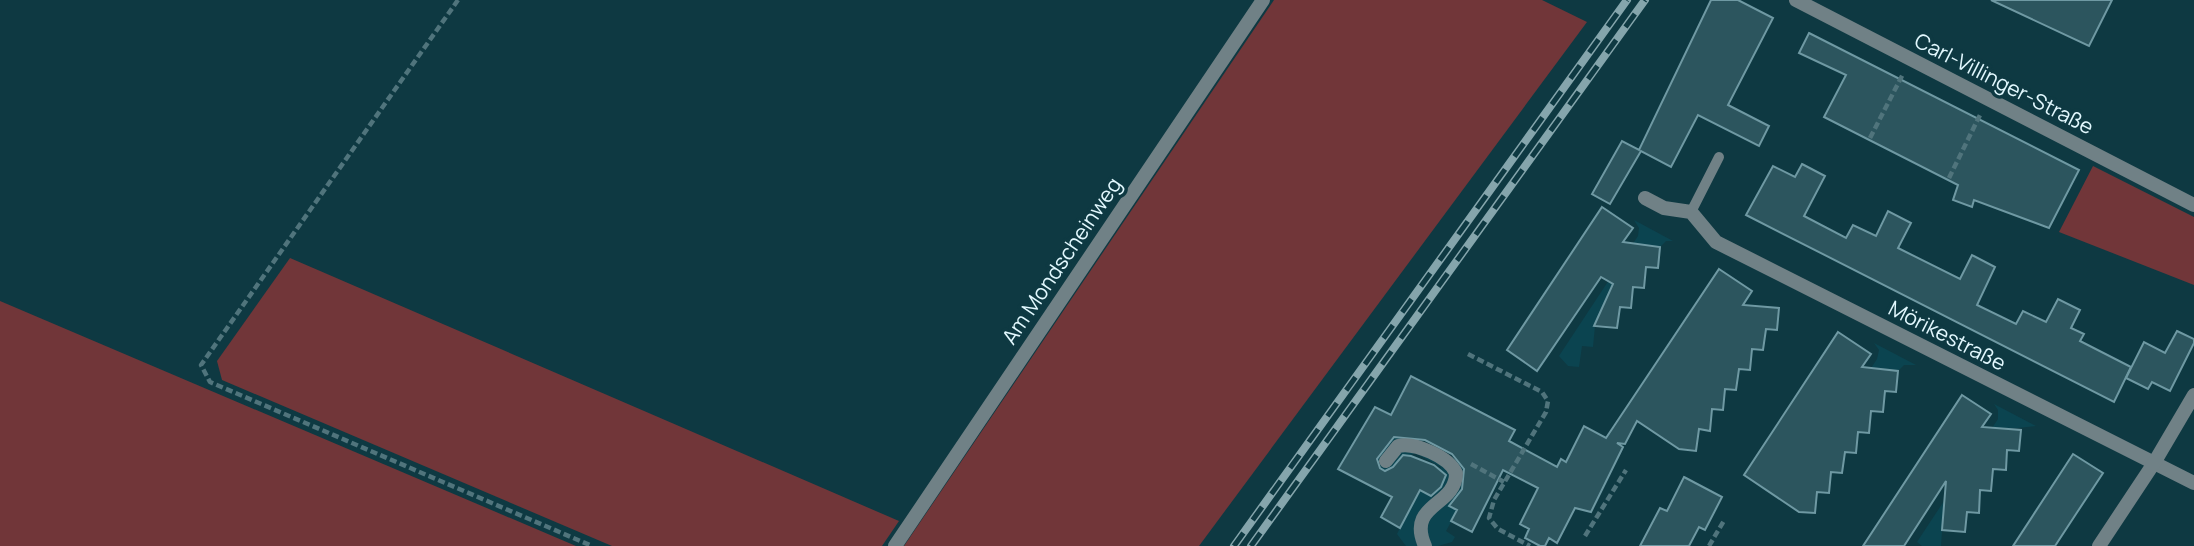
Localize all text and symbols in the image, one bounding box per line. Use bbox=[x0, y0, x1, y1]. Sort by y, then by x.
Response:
street label: Carl-Villinger-Straße bbox=[1910, 26, 2099, 140]
street label: Am Mondscheinweg bbox=[995, 172, 1127, 349]
street label: Mörikestraße bbox=[1884, 294, 2011, 377]

